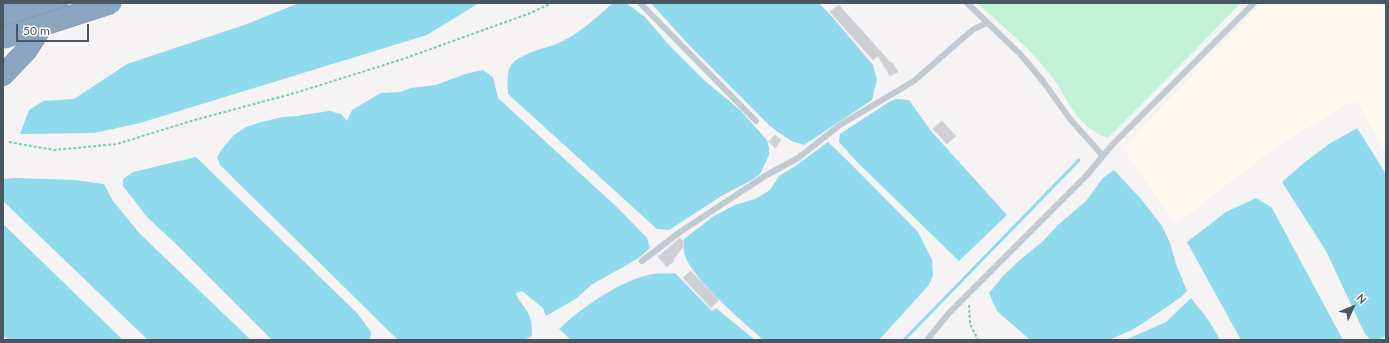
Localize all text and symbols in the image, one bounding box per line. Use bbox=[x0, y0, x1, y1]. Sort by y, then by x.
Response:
scale bar bbox=[18, 16, 91, 42]
text: 50 m bbox=[23, 23, 50, 38]
north arrow bbox=[1333, 287, 1373, 327]
text: N bbox=[1354, 291, 1370, 306]

